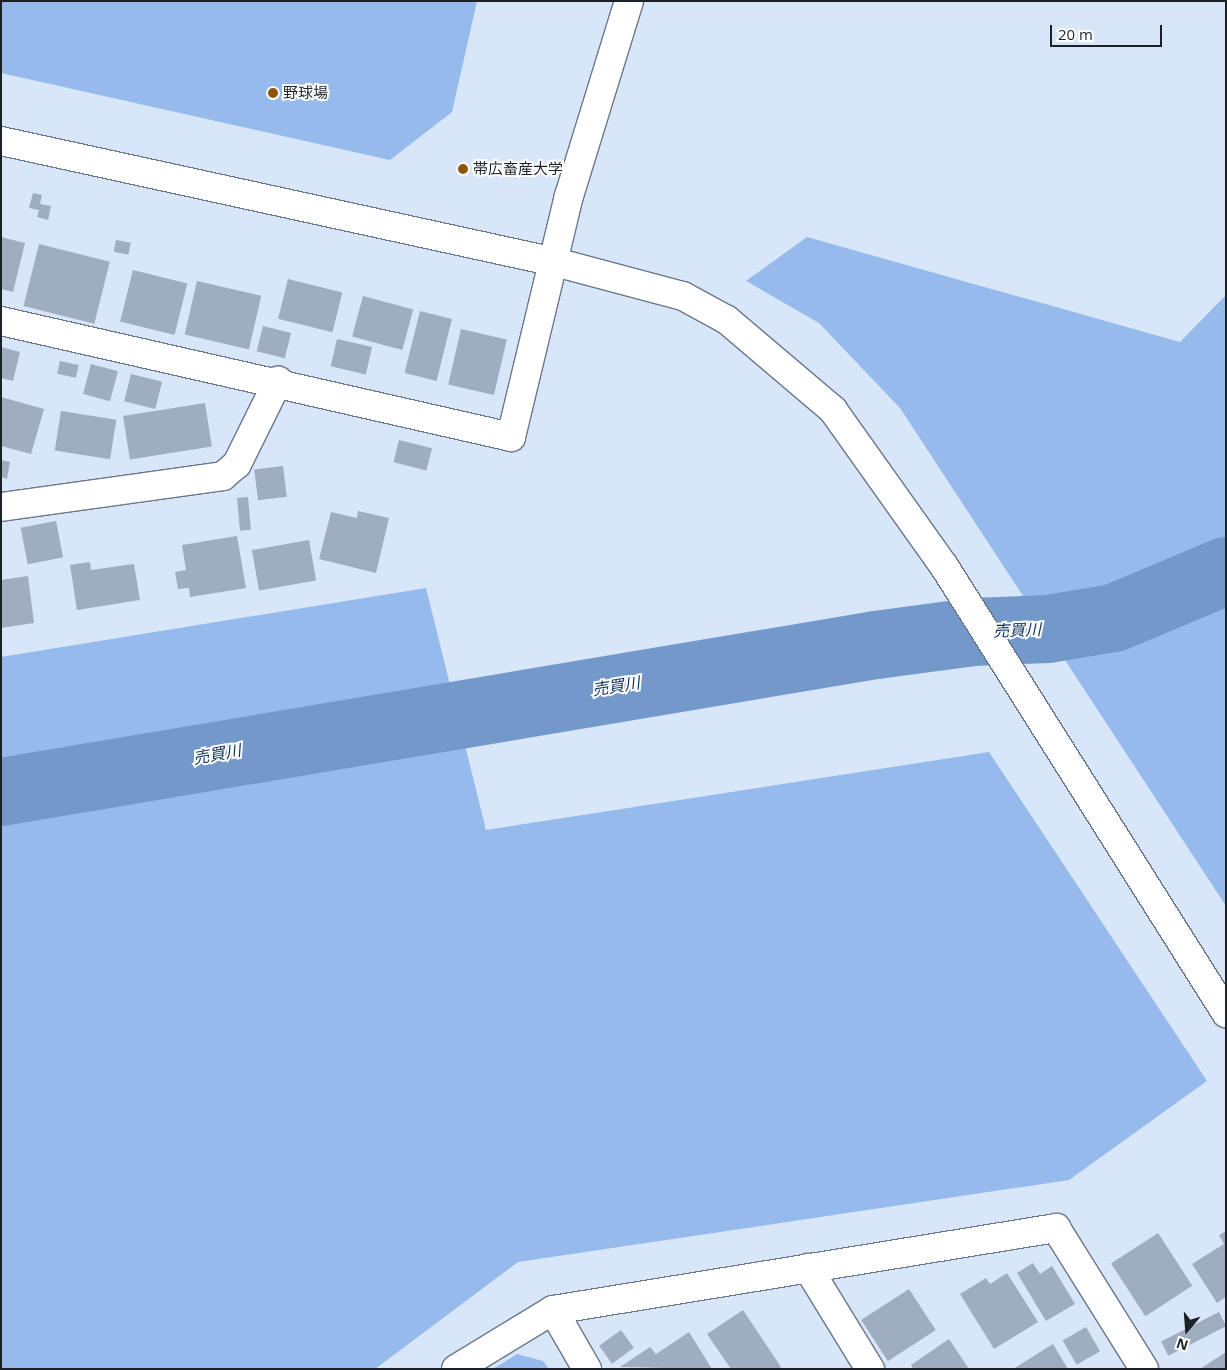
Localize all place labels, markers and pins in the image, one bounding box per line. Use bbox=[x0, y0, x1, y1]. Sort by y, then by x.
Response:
place label: 野球場 bbox=[283, 84, 328, 102]
marker: 野球場 bbox=[267, 87, 279, 99]
place label: 帯広畜産大学 bbox=[473, 160, 563, 178]
marker: 帯広畜産大学 bbox=[457, 163, 469, 175]

